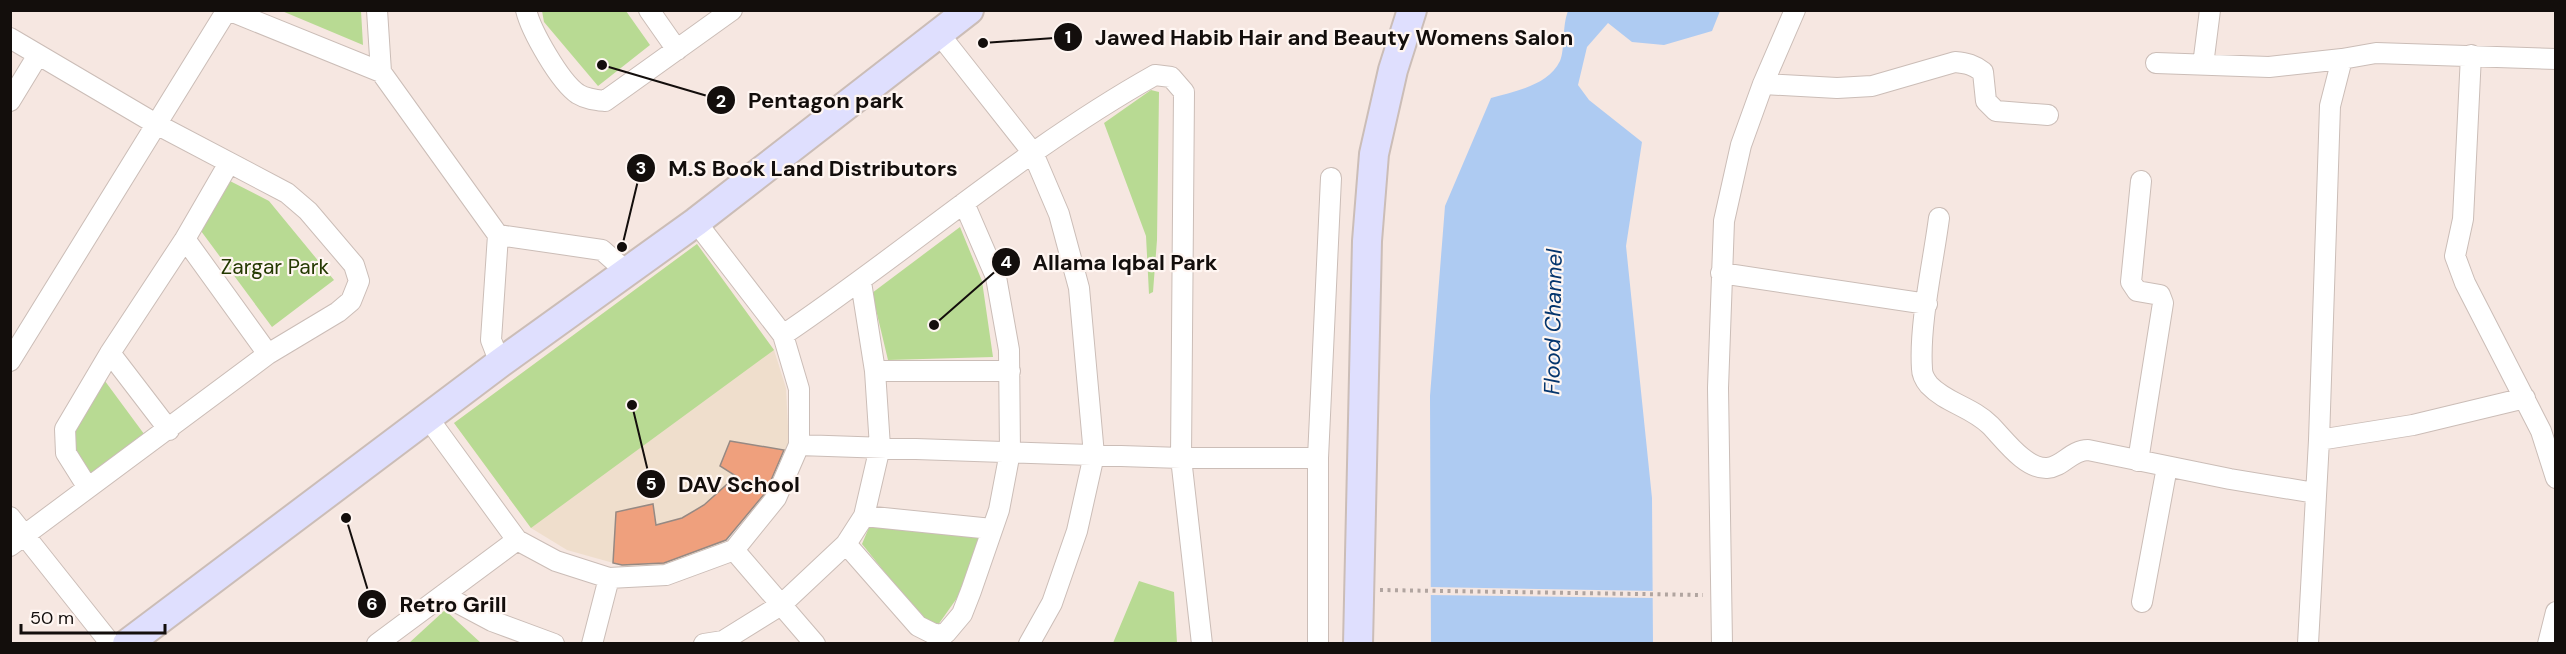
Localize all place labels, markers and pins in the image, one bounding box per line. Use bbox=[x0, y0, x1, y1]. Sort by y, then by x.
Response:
callout: Jawed Habib Hair and Beauty Womens Salon bbox=[1053, 17, 1585, 57]
callout: Pentagon park bbox=[706, 80, 916, 120]
callout: M.S Book Land Distributors bbox=[626, 148, 969, 188]
callout: Allama Iqbal Park bbox=[991, 242, 1230, 282]
callout: DAV School bbox=[636, 464, 812, 504]
callout: Retro Grill bbox=[357, 584, 518, 624]

